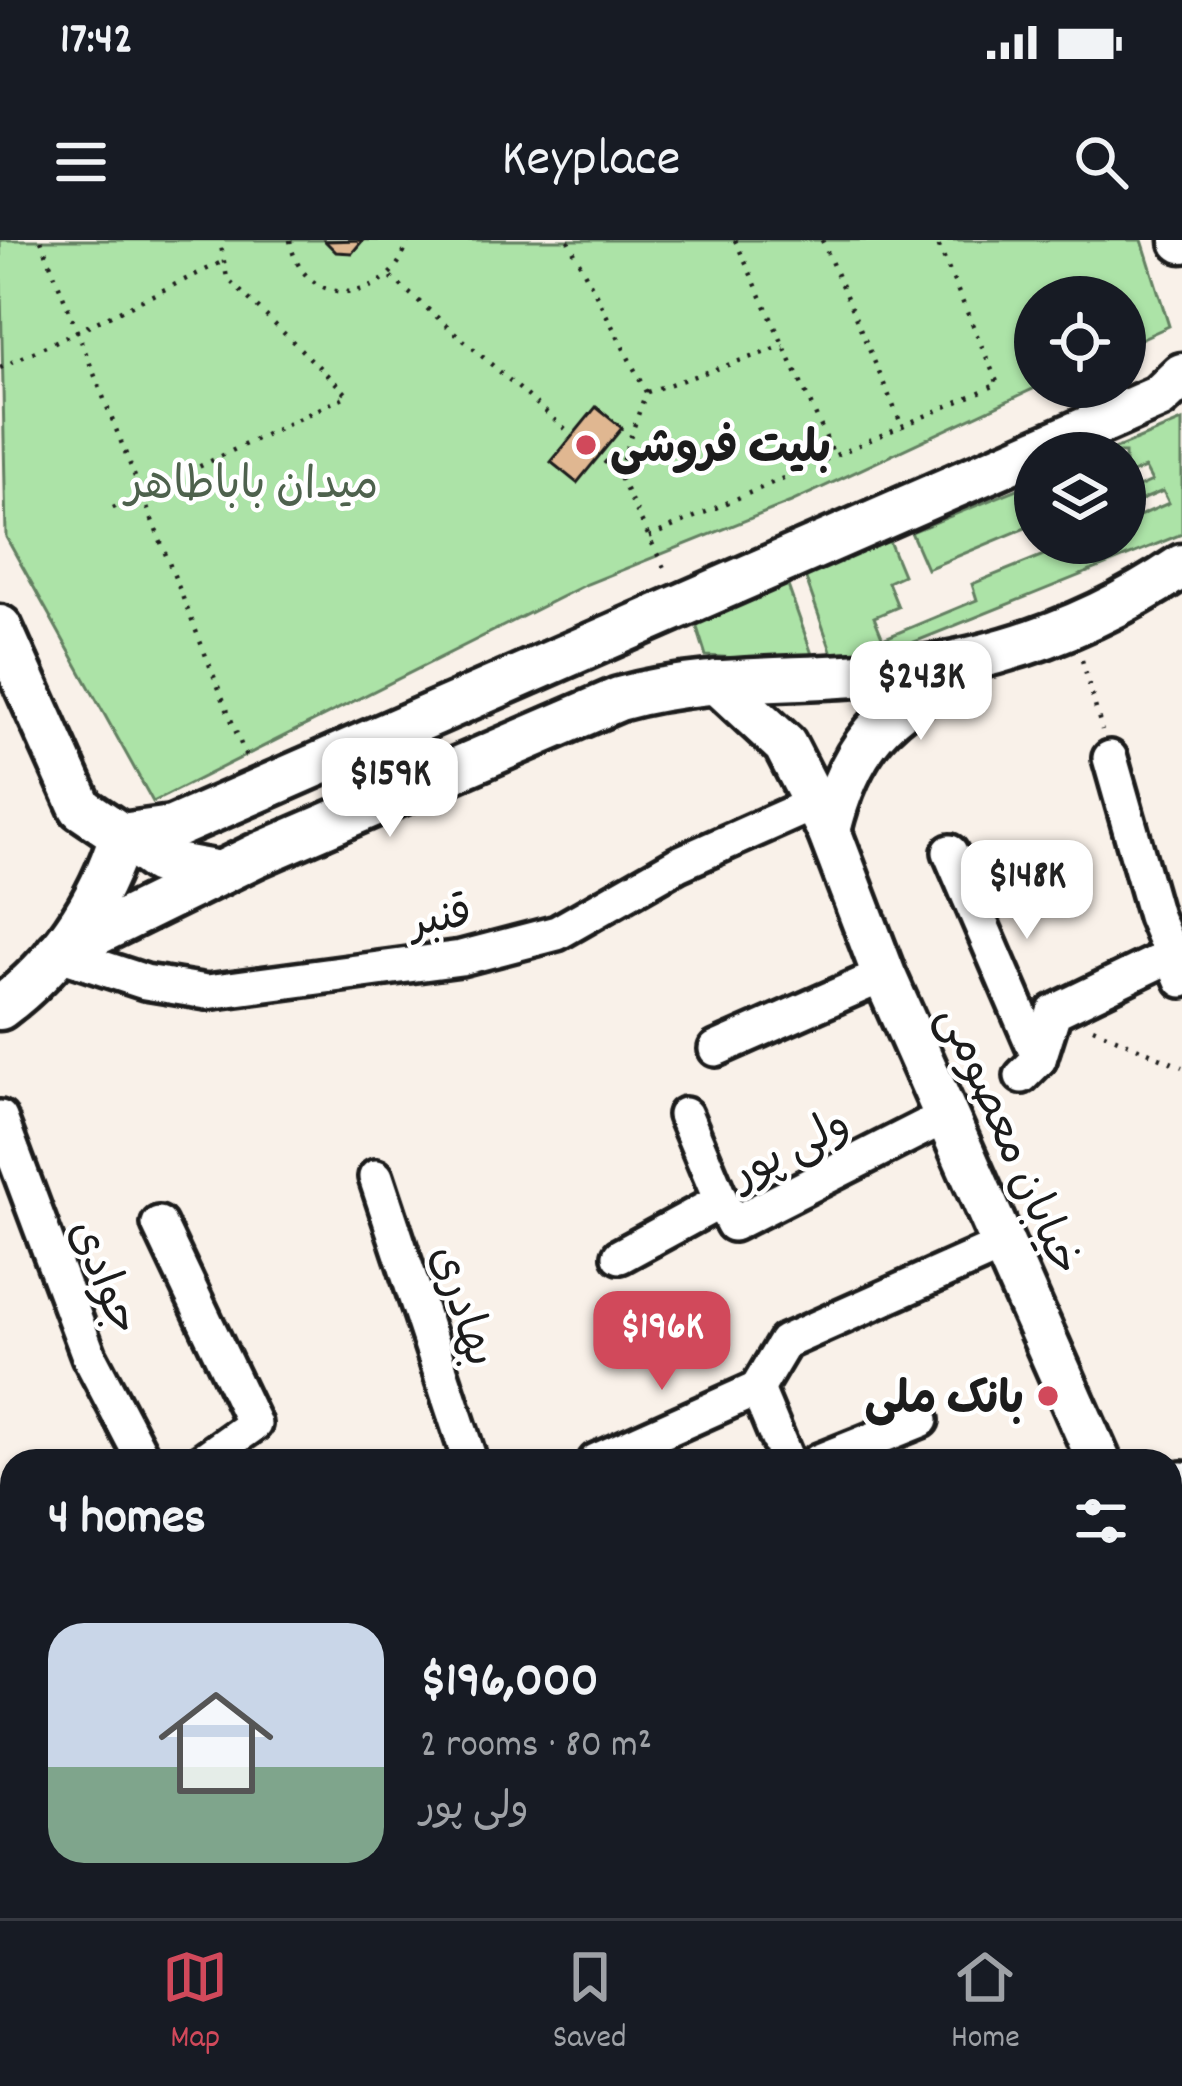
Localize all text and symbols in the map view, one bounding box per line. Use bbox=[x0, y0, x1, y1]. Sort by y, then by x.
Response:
text: 17:42 bbox=[60, 10, 133, 74]
text: Keyplace bbox=[501, 124, 681, 201]
icon: menu bbox=[48, 129, 114, 195]
icon: search bbox=[1068, 129, 1134, 195]
map controls bbox=[1014, 276, 1146, 564]
button: locate bbox=[1014, 276, 1146, 408]
place label: بلیت فروشی bbox=[610, 420, 831, 484]
marker: بلیت فروشی bbox=[573, 432, 599, 458]
button: layers bbox=[1014, 432, 1146, 564]
park label: میدان باباطاهر bbox=[122, 456, 378, 520]
pin: $243K bbox=[837, 641, 1005, 743]
text: $243K bbox=[877, 652, 965, 707]
pin: $159K bbox=[306, 738, 474, 840]
text: $159K bbox=[349, 749, 431, 804]
pin: $148K bbox=[943, 840, 1111, 942]
text: $148K bbox=[988, 851, 1066, 906]
street label: قنبر bbox=[401, 884, 478, 959]
street label: خیابان معصومی bbox=[917, 997, 1094, 1287]
street label: ولی پور bbox=[718, 1095, 863, 1211]
street label: جوادی bbox=[48, 1211, 153, 1346]
street label: بهادری bbox=[410, 1238, 509, 1376]
pin: $196K bbox=[578, 1291, 746, 1393]
text: $196K bbox=[620, 1302, 704, 1357]
place label: بانک ملی bbox=[864, 1371, 1024, 1435]
marker: بانک ملی bbox=[1035, 1383, 1061, 1409]
text: 4 homes bbox=[48, 1485, 206, 1557]
icon: filters bbox=[1068, 1488, 1134, 1554]
text: $196,000 bbox=[420, 1648, 598, 1720]
icon: home bbox=[144, 1671, 288, 1815]
text: 2 rooms · 80 m² bbox=[420, 1720, 652, 1775]
text: ولی پور bbox=[420, 1783, 529, 1838]
tab: Map bbox=[162, 1944, 228, 2063]
tab: Saved bbox=[553, 1944, 627, 2063]
tab: Home bbox=[951, 1944, 1020, 2063]

